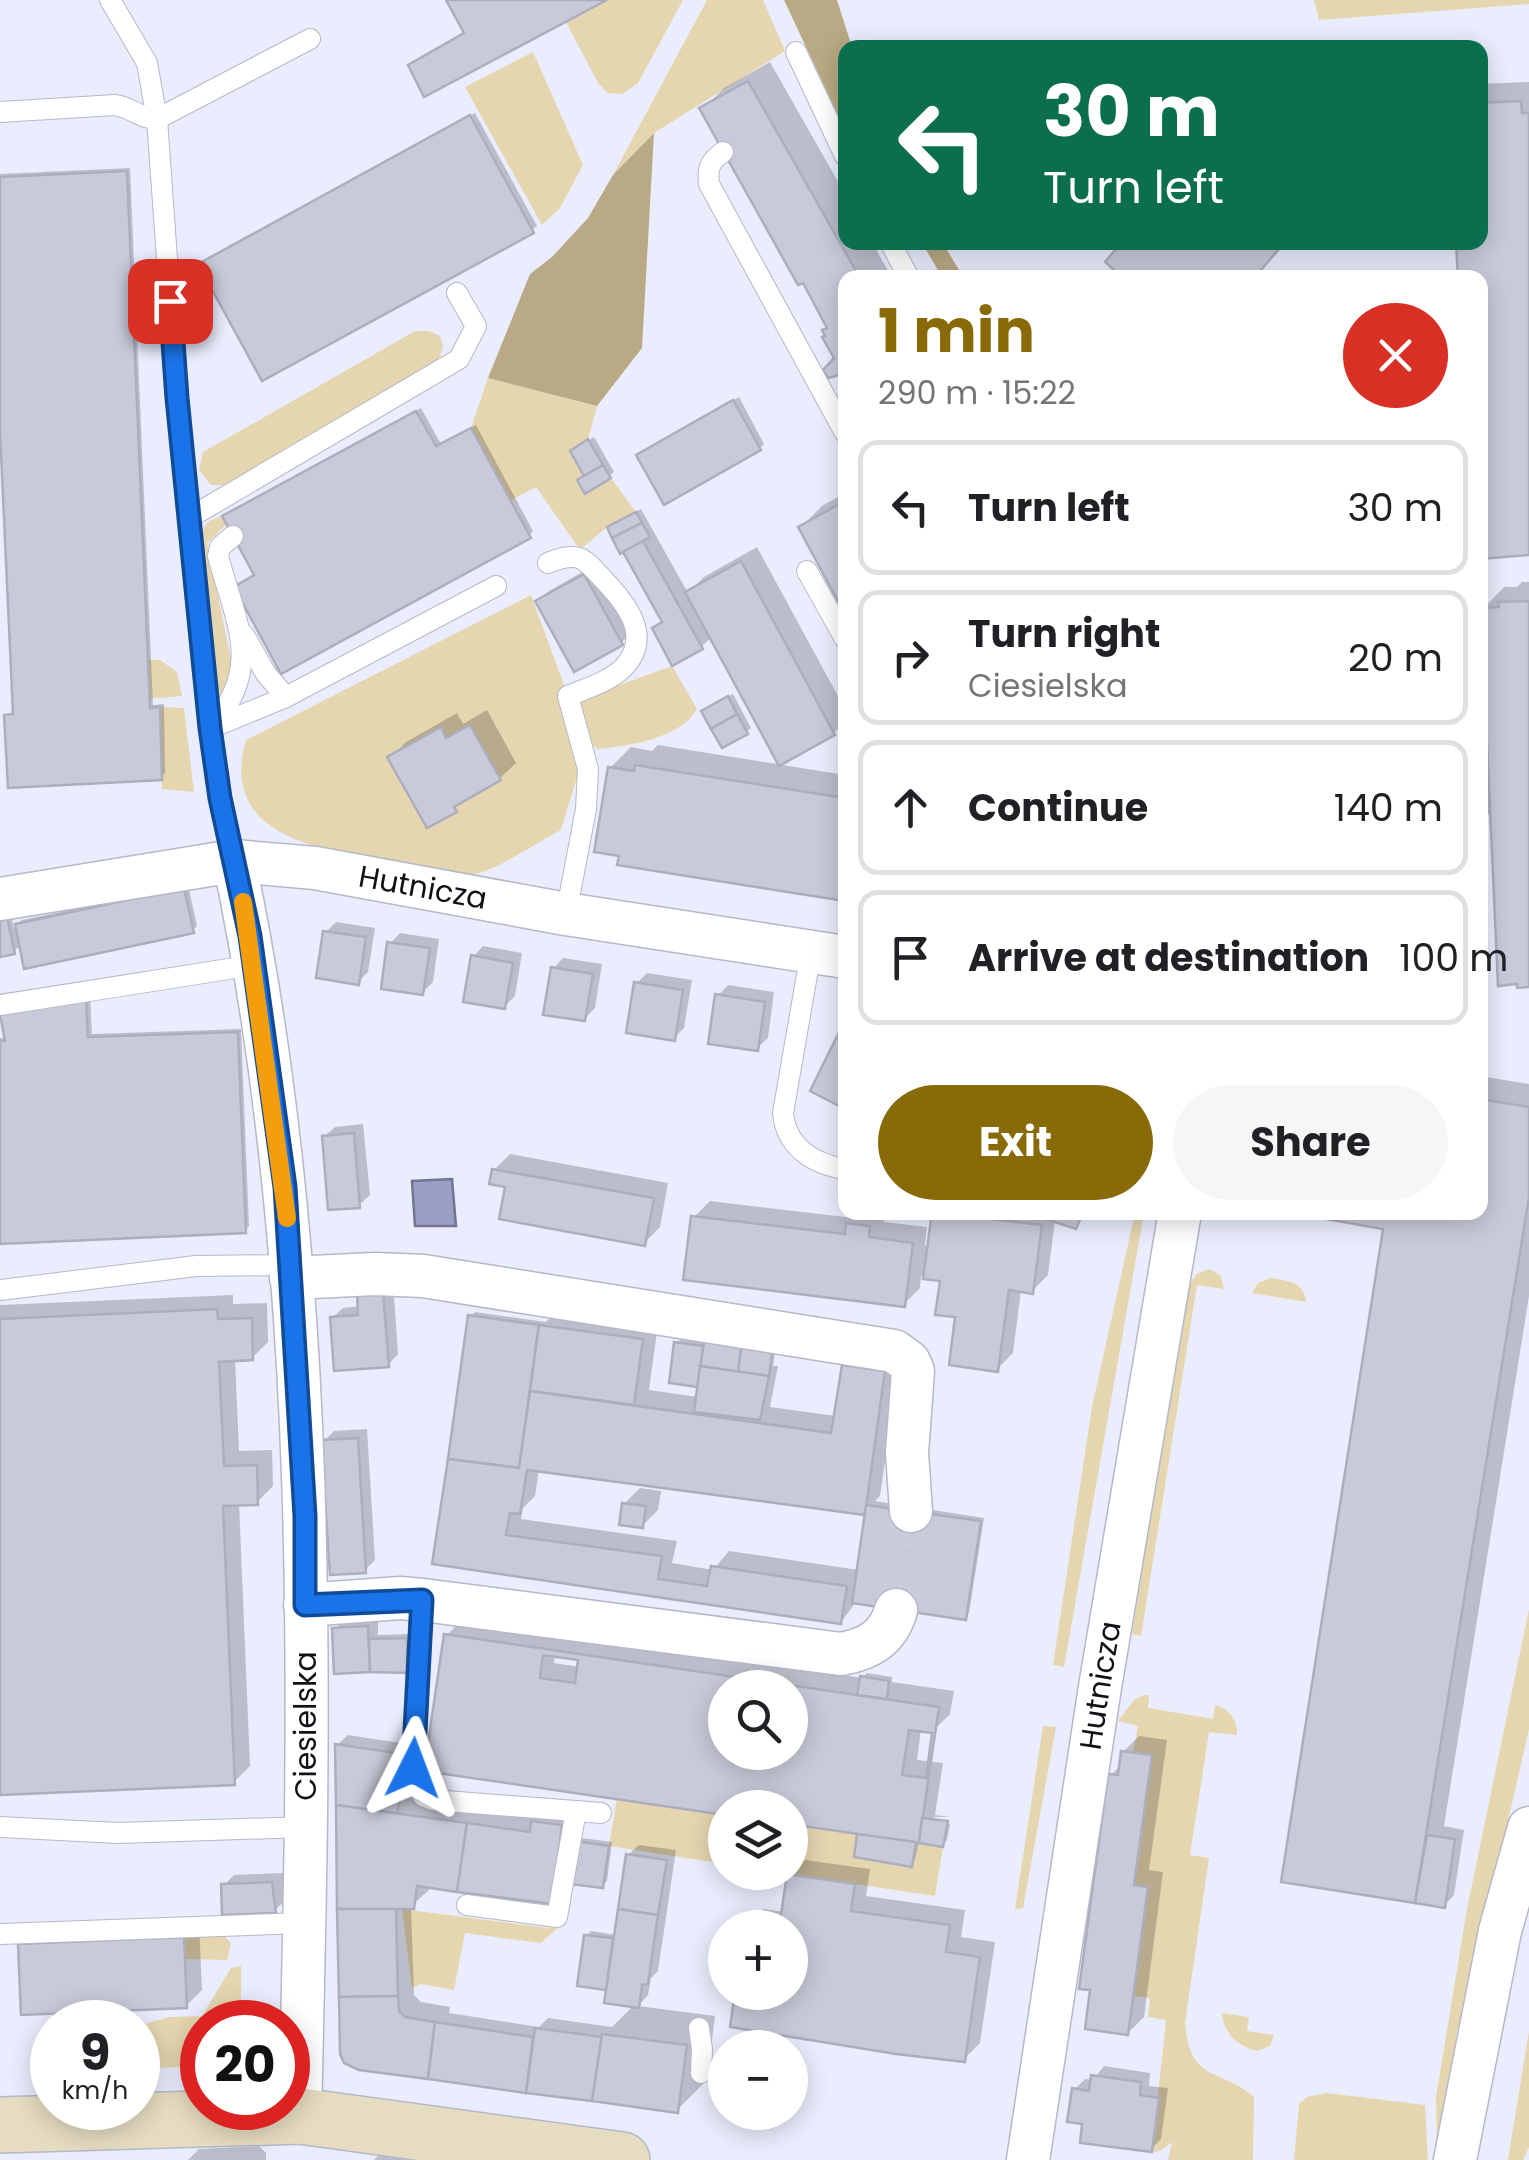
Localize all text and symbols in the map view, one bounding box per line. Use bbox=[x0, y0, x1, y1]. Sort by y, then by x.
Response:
text: 30 m bbox=[1043, 62, 1220, 161]
icon: left bbox=[878, 80, 1008, 210]
text: Turn left bbox=[1043, 156, 1224, 219]
pin bbox=[128, 259, 213, 344]
icon: arrive bbox=[143, 274, 198, 329]
text: 1 min bbox=[878, 289, 1035, 373]
button: close bbox=[1343, 303, 1448, 408]
text: 290 m · 15:22 bbox=[878, 370, 1076, 415]
icon: left bbox=[883, 480, 938, 535]
text: Turn left bbox=[968, 481, 1130, 534]
text: 30 m bbox=[1347, 481, 1443, 534]
text: Turn right bbox=[968, 607, 1160, 660]
icon: right bbox=[883, 630, 938, 685]
text: 20 m bbox=[1348, 631, 1443, 684]
text: Ciesielska bbox=[968, 663, 1128, 708]
icon: ahead bbox=[883, 780, 938, 835]
text: Continue bbox=[968, 781, 1148, 834]
text: 140 m bbox=[1334, 781, 1443, 834]
street label: Hutnicza bbox=[355, 854, 491, 920]
icon: arrive bbox=[883, 930, 938, 985]
text: Arrive at destination bbox=[968, 931, 1369, 984]
text: 100 m bbox=[1399, 931, 1508, 984]
button: Exit bbox=[878, 1085, 1153, 1200]
button: Share bbox=[1173, 1085, 1448, 1200]
street label: Hutnicza bbox=[1069, 1618, 1132, 1753]
street label: Ciesielska bbox=[284, 1651, 327, 1801]
map controls bbox=[708, 1670, 808, 2130]
button: search bbox=[708, 1670, 808, 1770]
position arrow bbox=[361, 1716, 465, 1820]
button: layers bbox=[708, 1790, 808, 1890]
button: + bbox=[708, 1910, 808, 2010]
speed limit sign: 20 bbox=[180, 2000, 310, 2130]
text: 9 bbox=[80, 2017, 110, 2088]
button: − bbox=[708, 2030, 808, 2130]
text: km/h bbox=[62, 2073, 128, 2108]

